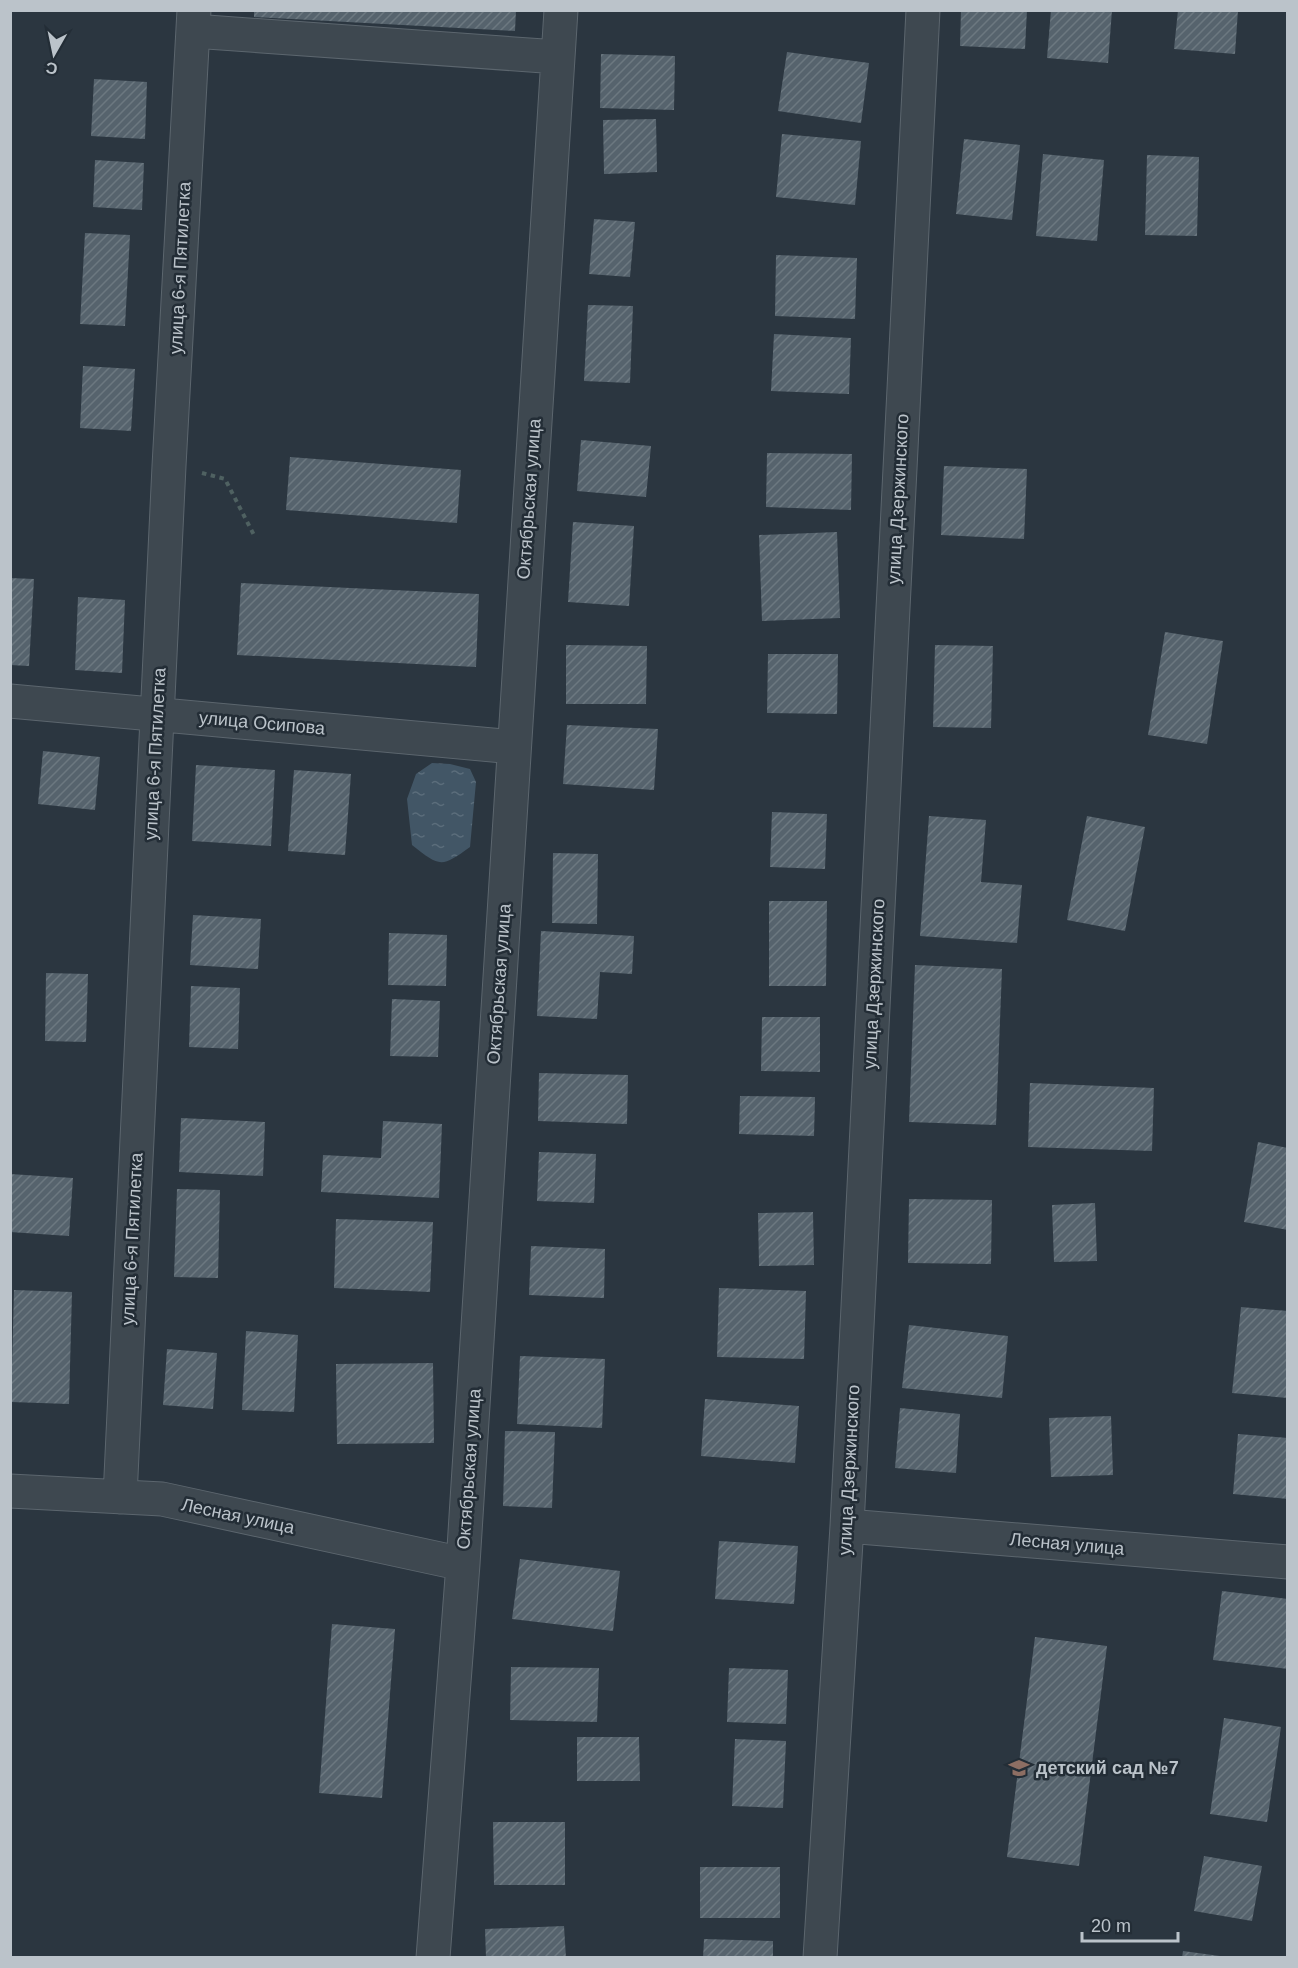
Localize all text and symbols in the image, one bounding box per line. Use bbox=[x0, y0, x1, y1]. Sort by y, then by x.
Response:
north arrow bbox=[24, 24, 84, 84]
text: С bbox=[44, 59, 59, 78]
street label: улица 6-я Пятилетка bbox=[165, 180, 195, 355]
street label: улица Дзержинского bbox=[884, 413, 912, 585]
street label: Октябрьская улица bbox=[513, 417, 545, 580]
street label: улица 6-я Пятилетка bbox=[140, 666, 170, 841]
street label: улица Осипова bbox=[198, 708, 327, 739]
street label: улица Дзержинского bbox=[860, 898, 888, 1070]
street label: Октябрьская улица bbox=[483, 902, 515, 1065]
street label: улица 6-я Пятилетка bbox=[117, 1151, 147, 1326]
street label: улица Дзержинского bbox=[835, 1384, 863, 1556]
street label: Октябрьская улица bbox=[453, 1387, 485, 1550]
street label: Лесная улица bbox=[180, 1494, 297, 1538]
street label: Лесная улица bbox=[1009, 1529, 1126, 1559]
school or university icon: детский сад №7 bbox=[1007, 1756, 1031, 1780]
place label: детский сад №7 bbox=[1036, 1758, 1179, 1778]
scale bar bbox=[1082, 1905, 1178, 1943]
text: 20 m bbox=[1091, 1916, 1131, 1936]

